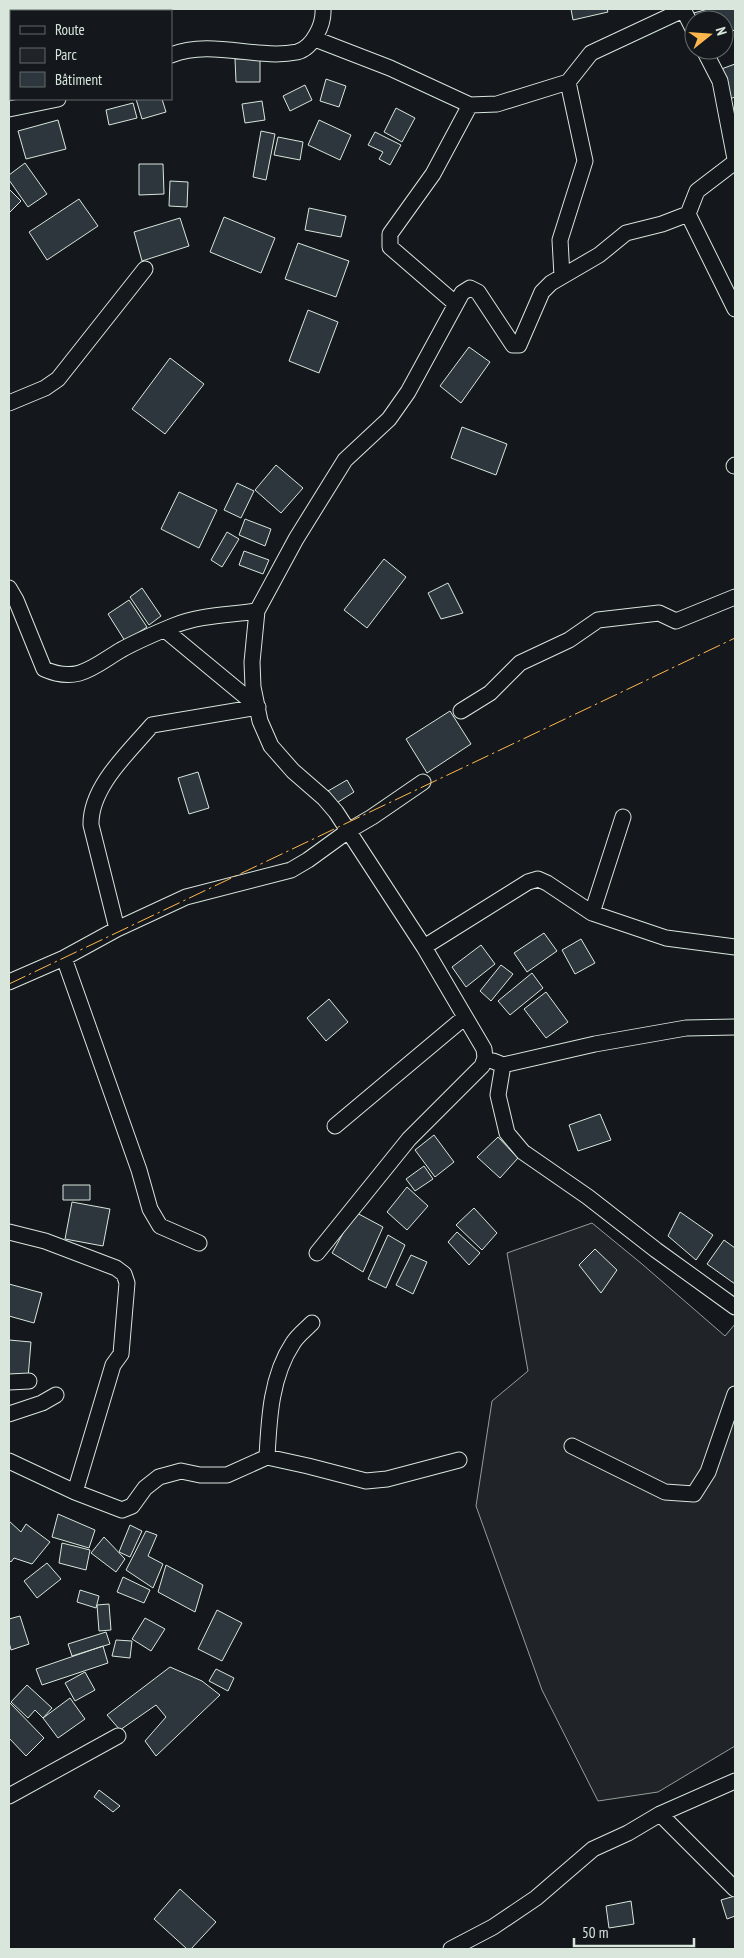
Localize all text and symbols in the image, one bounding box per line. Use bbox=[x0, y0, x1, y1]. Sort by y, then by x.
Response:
legend bbox=[10, 10, 172, 100]
north arrow bbox=[684, 10, 734, 60]
text: Route bbox=[55, 20, 85, 39]
text: N bbox=[712, 25, 731, 37]
text: Parc bbox=[55, 45, 77, 64]
text: Bâtiment bbox=[55, 70, 102, 89]
scale bar bbox=[574, 1916, 694, 1948]
text: 50 m bbox=[582, 1923, 608, 1942]

